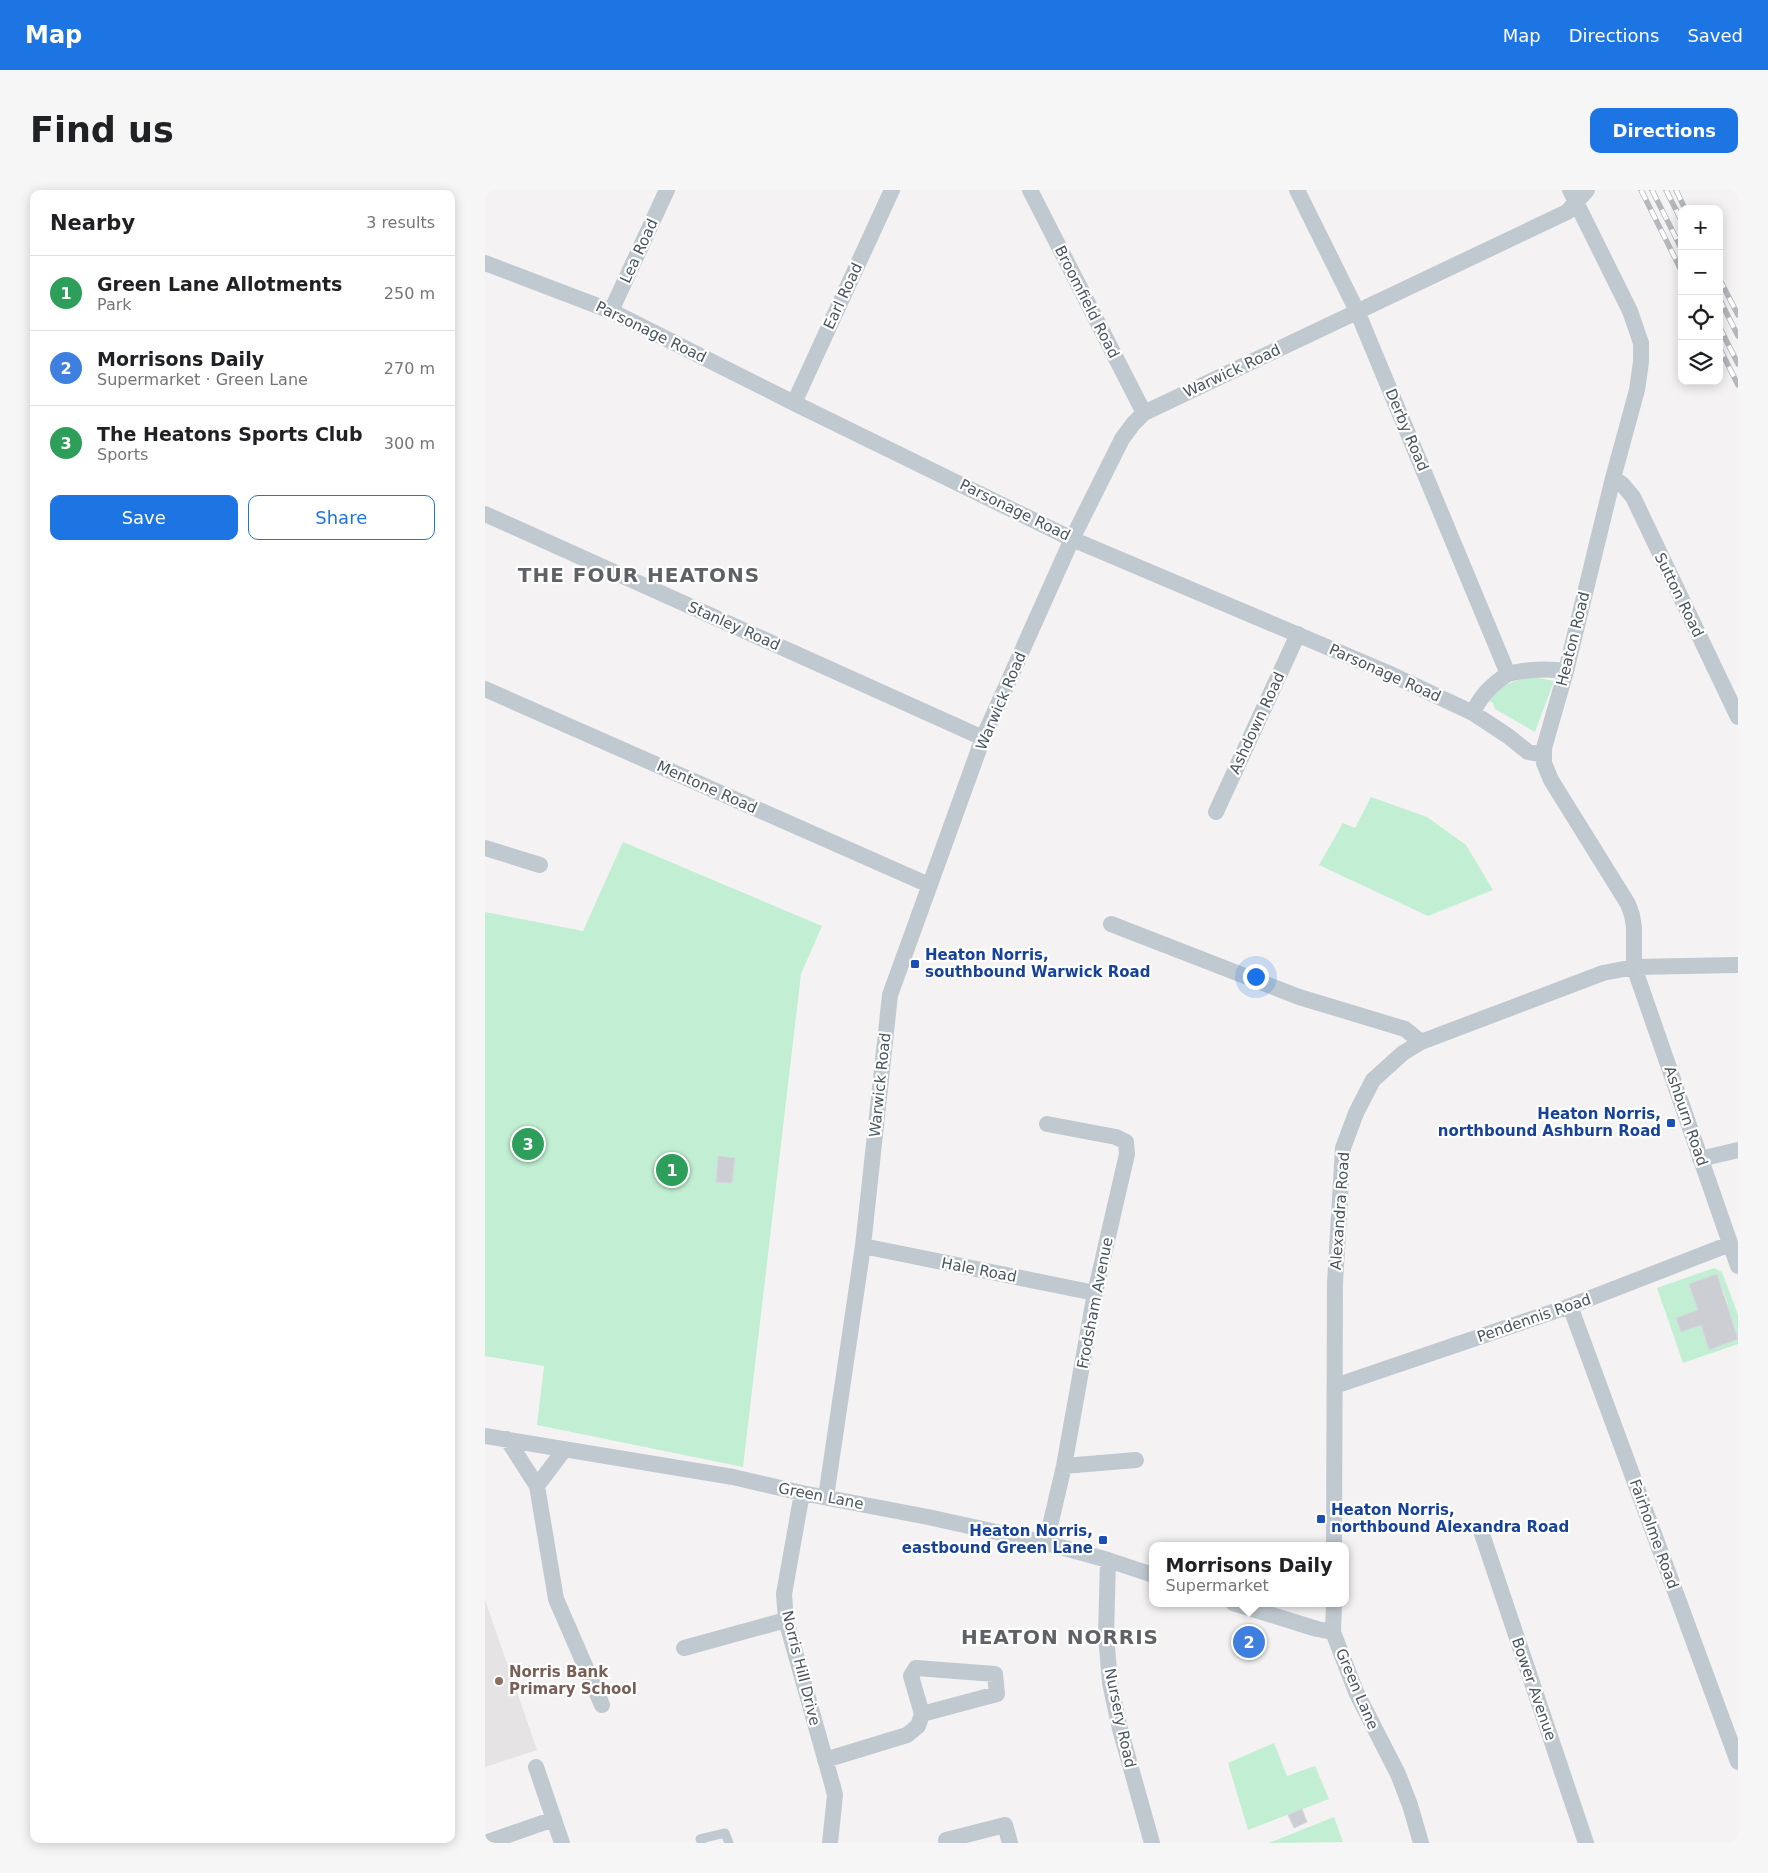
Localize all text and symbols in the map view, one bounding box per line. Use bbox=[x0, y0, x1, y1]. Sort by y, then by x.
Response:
text: Map bbox=[25, 21, 82, 49]
text: Map bbox=[1503, 25, 1541, 46]
text: Directions bbox=[1569, 25, 1659, 46]
text: Saved bbox=[1687, 25, 1743, 46]
button: Directions bbox=[1590, 108, 1738, 153]
text: Find us bbox=[30, 110, 174, 150]
map controls bbox=[1678, 205, 1723, 385]
button: + bbox=[1678, 205, 1723, 250]
text: Nearby bbox=[50, 211, 135, 235]
text: 3 results bbox=[366, 213, 435, 232]
street label: Lea Road bbox=[616, 216, 662, 286]
street label: Broomfield Road bbox=[1051, 243, 1123, 361]
button: − bbox=[1678, 250, 1723, 295]
street label: Earl Road bbox=[820, 260, 866, 332]
text: Green Lane Allotments bbox=[97, 273, 342, 295]
text: 1 bbox=[60, 284, 72, 303]
text: 250 m bbox=[384, 284, 435, 303]
text: Park bbox=[97, 295, 132, 314]
button: locate bbox=[1678, 295, 1723, 340]
street label: Parsonage Road bbox=[593, 297, 709, 367]
button: layers bbox=[1678, 340, 1723, 385]
street label: Warwick Road bbox=[1181, 341, 1283, 401]
text: Morrisons Daily bbox=[97, 348, 264, 370]
text: 2 bbox=[60, 359, 72, 378]
text: 270 m bbox=[384, 359, 435, 378]
text: Supermarket · Green Lane bbox=[97, 370, 308, 389]
street label: Derby Road bbox=[1382, 386, 1432, 474]
text: The Heatons Sports Club bbox=[97, 423, 362, 445]
text: 3 bbox=[60, 434, 72, 453]
text: 300 m bbox=[384, 434, 435, 453]
text: Sports bbox=[97, 445, 148, 464]
street label: Parsonage Road bbox=[957, 475, 1073, 545]
button: Save bbox=[50, 495, 238, 540]
button: Share bbox=[248, 495, 435, 540]
street label: Sutton Road bbox=[1651, 550, 1707, 640]
district label: THE FOUR HEATONS bbox=[518, 563, 760, 587]
street label: Heaton Road bbox=[1553, 590, 1593, 688]
street label: Stanley Road bbox=[685, 598, 783, 654]
street label: Parsonage Road bbox=[1326, 640, 1444, 706]
street label: Warwick Road bbox=[972, 649, 1030, 753]
street label: Ashdown Road bbox=[1226, 669, 1288, 777]
street label: Mentone Road bbox=[654, 757, 760, 817]
place label: Heaton Norris, southbound Warwick Road bbox=[925, 946, 1150, 981]
marker: Heaton Norris, southbound Warwick Road bbox=[909, 958, 921, 970]
your location bbox=[1243, 964, 1269, 990]
street label: Warwick Road bbox=[866, 1032, 894, 1138]
street label: Ashburn Road bbox=[1660, 1064, 1712, 1168]
place label: Heaton Norris, northbound Ashburn Road bbox=[1438, 1105, 1661, 1140]
marker: Heaton Norris, northbound Ashburn Road bbox=[1665, 1117, 1677, 1129]
pin: 3 bbox=[512, 1125, 544, 1163]
pin: 1 bbox=[656, 1151, 688, 1189]
street label: Alexandra Road bbox=[1327, 1151, 1353, 1271]
street label: Frodsham Avenue bbox=[1073, 1236, 1117, 1370]
street label: Hale Road bbox=[940, 1254, 1018, 1286]
street label: Pendennis Road bbox=[1475, 1290, 1593, 1346]
street label: Fairholme Road bbox=[1626, 1477, 1682, 1591]
street label: Green Lane bbox=[777, 1479, 865, 1513]
place label: Heaton Norris, northbound Alexandra Road bbox=[1331, 1501, 1569, 1536]
marker: Heaton Norris, northbound Alexandra Road bbox=[1315, 1513, 1327, 1525]
place label: Heaton Norris, eastbound Green Lane bbox=[902, 1522, 1093, 1557]
marker: Heaton Norris, eastbound Green Lane bbox=[1097, 1534, 1109, 1546]
popup bbox=[1149, 1542, 1349, 1607]
text: Morrisons Daily bbox=[1165, 1554, 1333, 1576]
text: Supermarket bbox=[1165, 1576, 1269, 1595]
street label: Norris Hill Drive bbox=[778, 1609, 824, 1727]
pin: 2 bbox=[1233, 1623, 1265, 1661]
district label: HEATON NORRIS bbox=[961, 1625, 1159, 1649]
street label: Bower Avenue bbox=[1508, 1635, 1560, 1743]
street label: Green Lane bbox=[1332, 1646, 1382, 1732]
place label: Norris Bank Primary School bbox=[509, 1663, 637, 1698]
street label: Nursery Road bbox=[1101, 1667, 1139, 1769]
marker: Norris Bank Primary School bbox=[493, 1675, 505, 1687]

